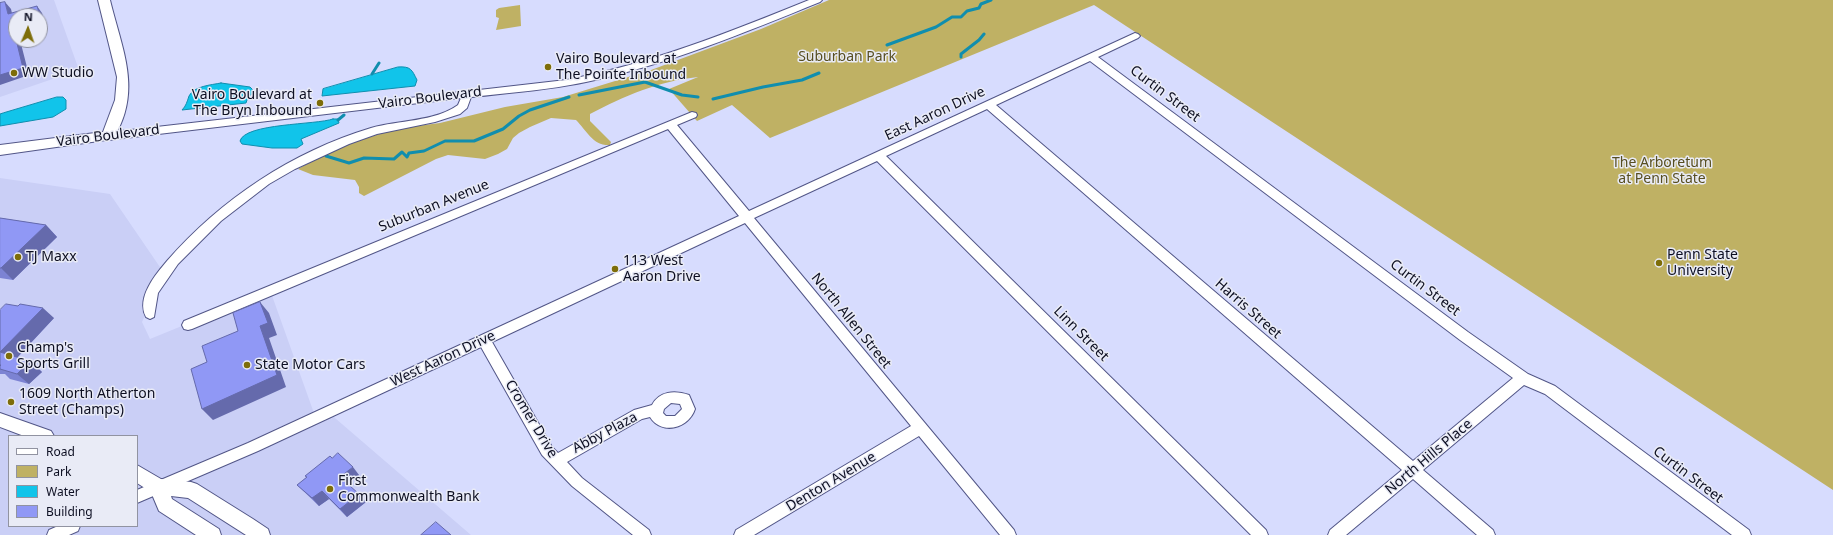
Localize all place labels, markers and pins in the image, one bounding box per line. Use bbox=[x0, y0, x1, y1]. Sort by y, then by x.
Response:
place label: Vairo Boulevard at The Pointe Inbound bbox=[556, 51, 686, 84]
marker: Vairo Boulevard at The Pointe Inbound bbox=[543, 62, 553, 72]
place label: WW Studio bbox=[22, 65, 94, 81]
marker: WW Studio bbox=[9, 68, 19, 78]
place label: Vairo Boulevard at The Bryn Inbound bbox=[192, 87, 312, 120]
marker: Vairo Boulevard at The Bryn Inbound bbox=[315, 98, 325, 108]
place label: Penn State University bbox=[1667, 247, 1738, 280]
place label: TJ Maxx bbox=[26, 249, 77, 265]
marker: TJ Maxx bbox=[13, 252, 23, 262]
place label: 113 West Aaron Drive bbox=[623, 253, 701, 286]
marker: Penn State University bbox=[1654, 258, 1664, 268]
marker: 113 West Aaron Drive bbox=[610, 264, 620, 274]
place label: Champ's Sports Grill bbox=[17, 340, 90, 372]
marker: Champ's Sports Grill bbox=[4, 351, 14, 361]
place label: State Motor Cars bbox=[255, 357, 365, 373]
marker: State Motor Cars bbox=[242, 360, 252, 370]
place label: 1609 North Atherton Street (Champs) bbox=[19, 386, 155, 418]
marker: 1609 North Atherton Street (Champs) bbox=[6, 397, 16, 407]
place label: First Commonwealth Bank bbox=[338, 473, 479, 506]
marker: First Commonwealth Bank bbox=[325, 484, 335, 494]

